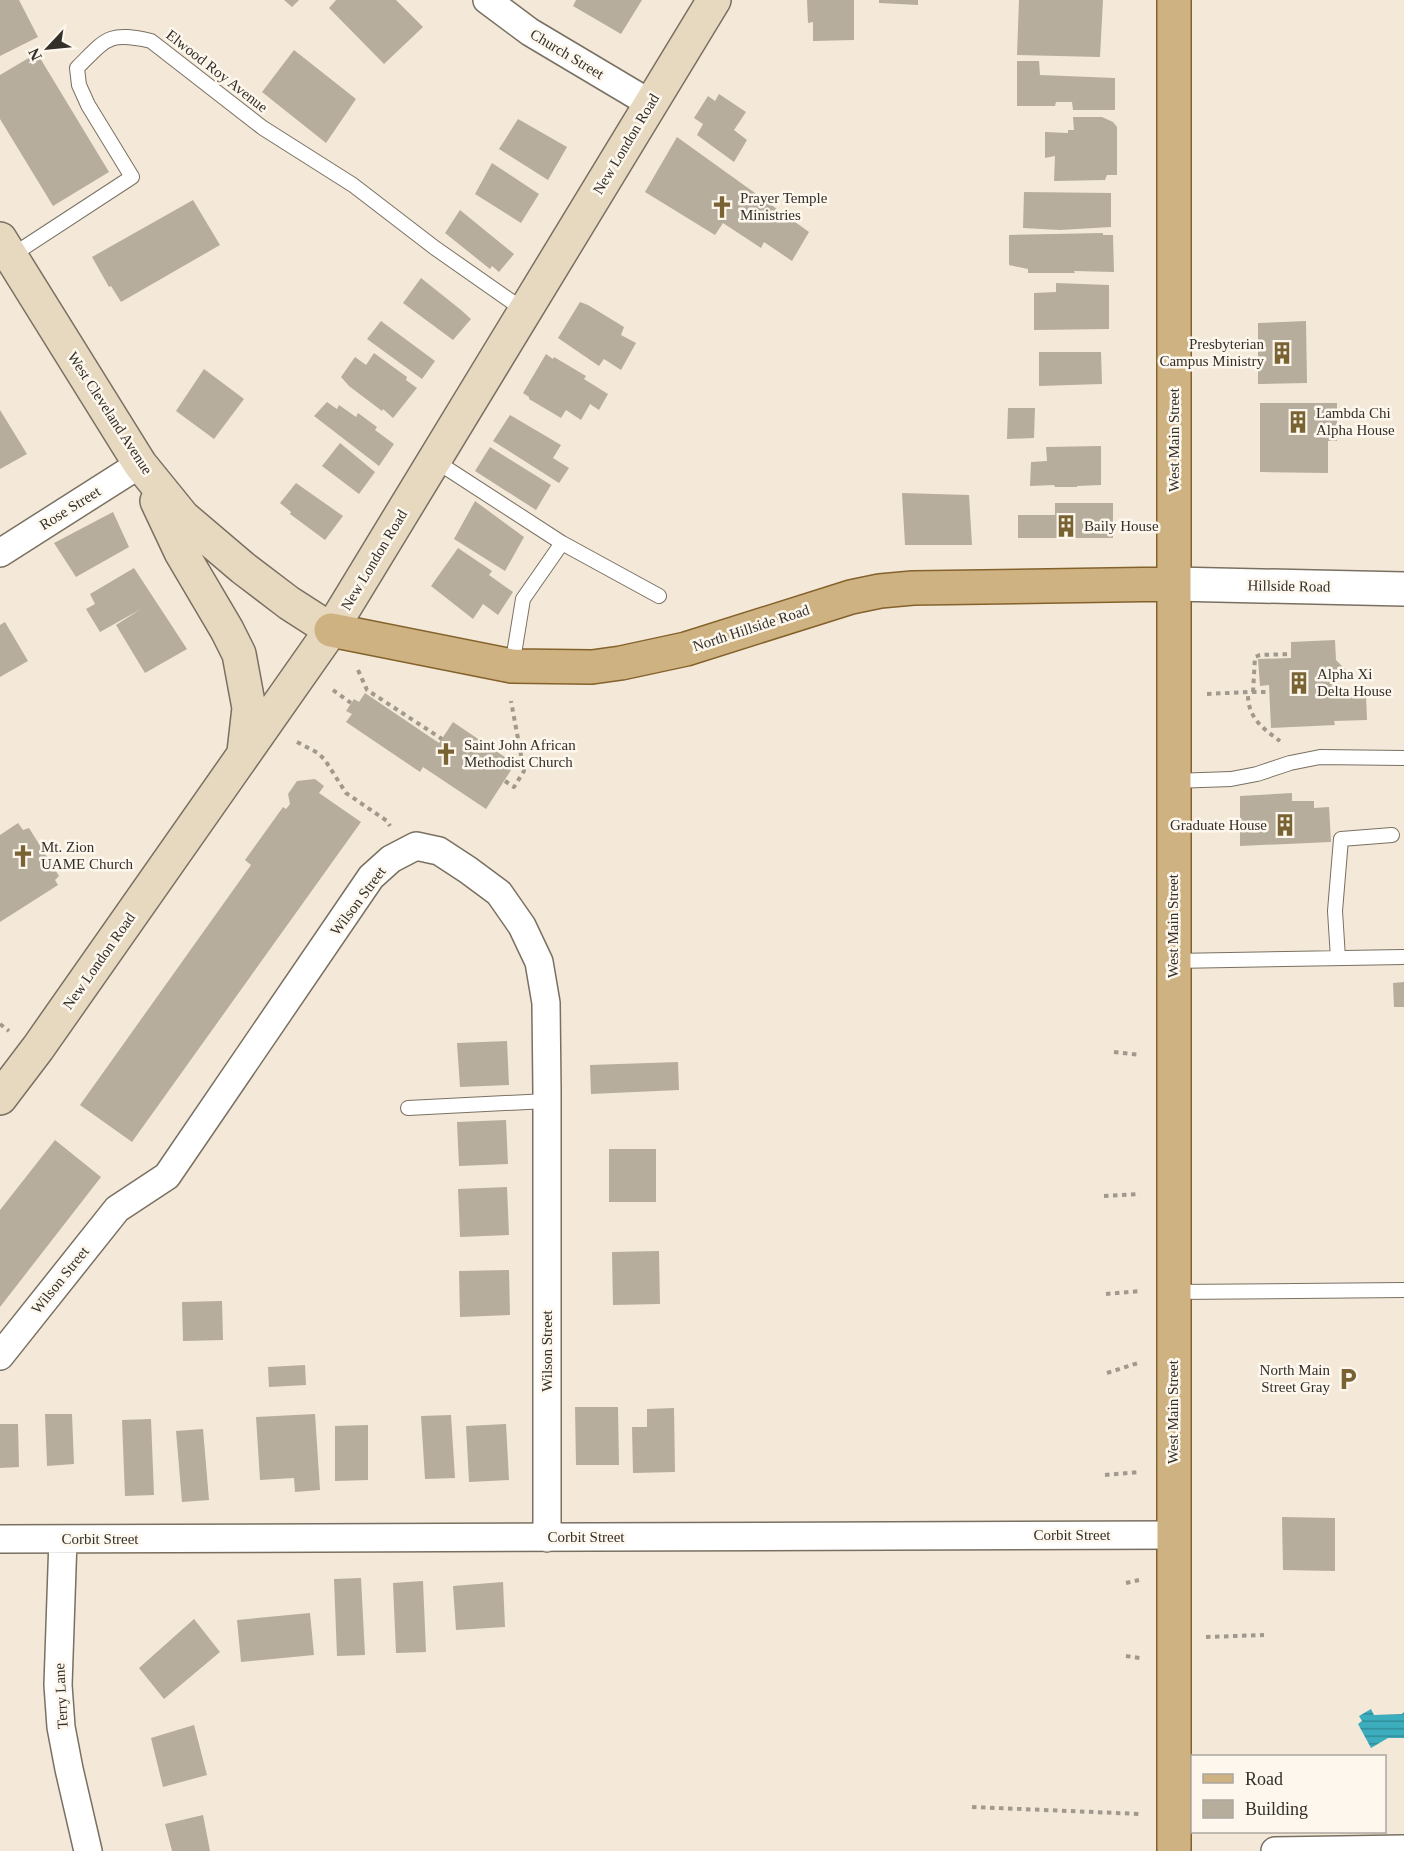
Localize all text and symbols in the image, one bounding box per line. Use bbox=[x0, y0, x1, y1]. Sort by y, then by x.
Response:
north arrow bbox=[18, 18, 78, 78]
street label: Church Street bbox=[527, 26, 607, 83]
street label: Elwood Roy Avenue bbox=[163, 27, 271, 116]
text: N bbox=[25, 45, 45, 63]
street label: New London Road bbox=[590, 91, 663, 197]
place label: Prayer Temple Ministries bbox=[740, 190, 828, 223]
church icon: Prayer Temple Ministries bbox=[709, 194, 735, 220]
place label: Presbyterian Campus Ministry bbox=[1159, 336, 1264, 369]
building icon: Presbyterian Campus Ministry bbox=[1269, 340, 1295, 366]
street label: West Cleveland Avenue bbox=[64, 349, 156, 477]
street label: West Main Street bbox=[1166, 387, 1182, 492]
place label: Lambda Chi Alpha House bbox=[1316, 405, 1395, 438]
building icon: Lambda Chi Alpha House bbox=[1285, 409, 1311, 435]
street label: Rose Street bbox=[37, 483, 104, 533]
street label: New London Road bbox=[338, 507, 411, 613]
building icon: Baily House bbox=[1053, 513, 1079, 539]
place label: Baily House bbox=[1084, 518, 1159, 534]
street label: Hillside Road bbox=[1247, 577, 1331, 595]
street label: North Hillside Road bbox=[691, 601, 812, 654]
place label: Alpha Xi Delta House bbox=[1317, 666, 1392, 699]
building icon: Alpha Xi Delta House bbox=[1286, 670, 1312, 696]
place label: Saint John African Methodist Church bbox=[464, 737, 576, 770]
church icon: Saint John African Methodist Church bbox=[433, 741, 459, 767]
building icon: Graduate House bbox=[1272, 812, 1298, 838]
place label: Graduate House bbox=[1170, 817, 1267, 833]
place label: Mt. Zion UAME Church bbox=[41, 839, 134, 872]
church icon: Mt. Zion UAME Church bbox=[10, 843, 36, 869]
street label: Wilson Street bbox=[327, 863, 389, 938]
street label: West Main Street bbox=[1165, 873, 1181, 978]
street label: New London Road bbox=[60, 909, 139, 1012]
street label: Wilson Street bbox=[28, 1243, 92, 1317]
street label: Wilson Street bbox=[539, 1309, 555, 1392]
street label: West Main Street bbox=[1165, 1359, 1181, 1464]
place label: North Main Street Gray bbox=[1260, 1362, 1330, 1395]
parking icon: North Main Street Gray bbox=[1335, 1366, 1361, 1392]
street label: Corbit Street bbox=[1033, 1527, 1111, 1543]
street label: Corbit Street bbox=[547, 1529, 625, 1545]
street label: Corbit Street bbox=[61, 1531, 139, 1547]
street label: Terry Lane bbox=[51, 1662, 71, 1729]
legend bbox=[1191, 1755, 1386, 1833]
text: Road bbox=[1245, 1769, 1283, 1789]
text: Building bbox=[1245, 1799, 1308, 1819]

